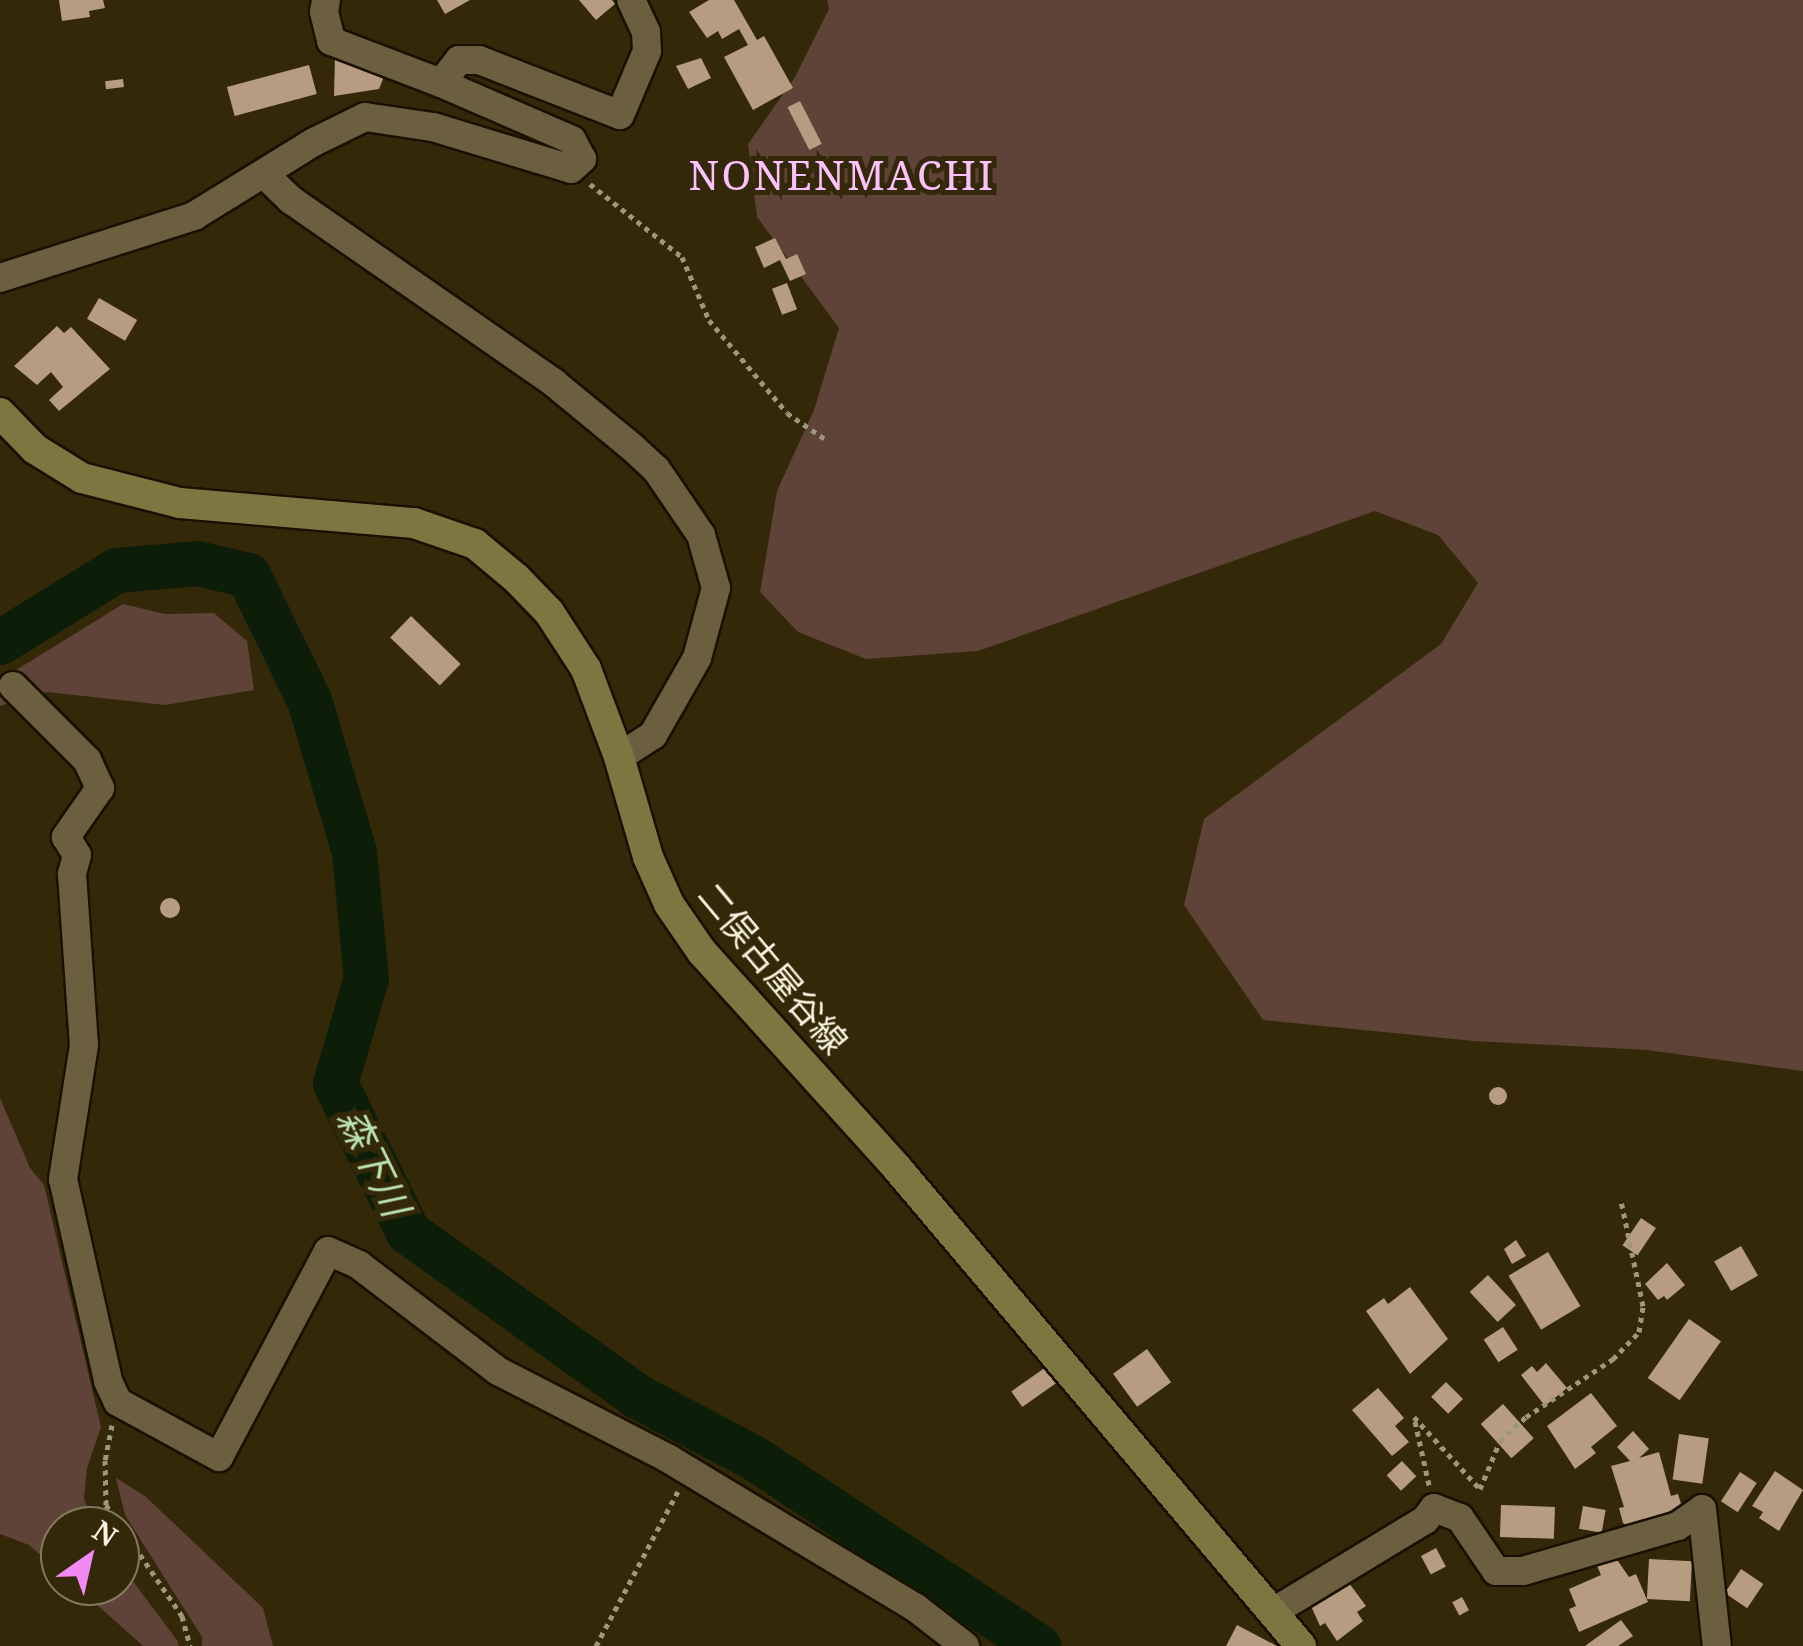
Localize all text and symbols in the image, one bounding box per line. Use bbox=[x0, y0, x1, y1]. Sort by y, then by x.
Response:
district label: NONENMACHI bbox=[688, 151, 996, 199]
street label: 二俣古屋谷線 bbox=[689, 874, 857, 1062]
water label: 森下川 bbox=[329, 1101, 419, 1223]
north arrow bbox=[40, 1506, 140, 1606]
text: N bbox=[86, 1511, 125, 1555]

